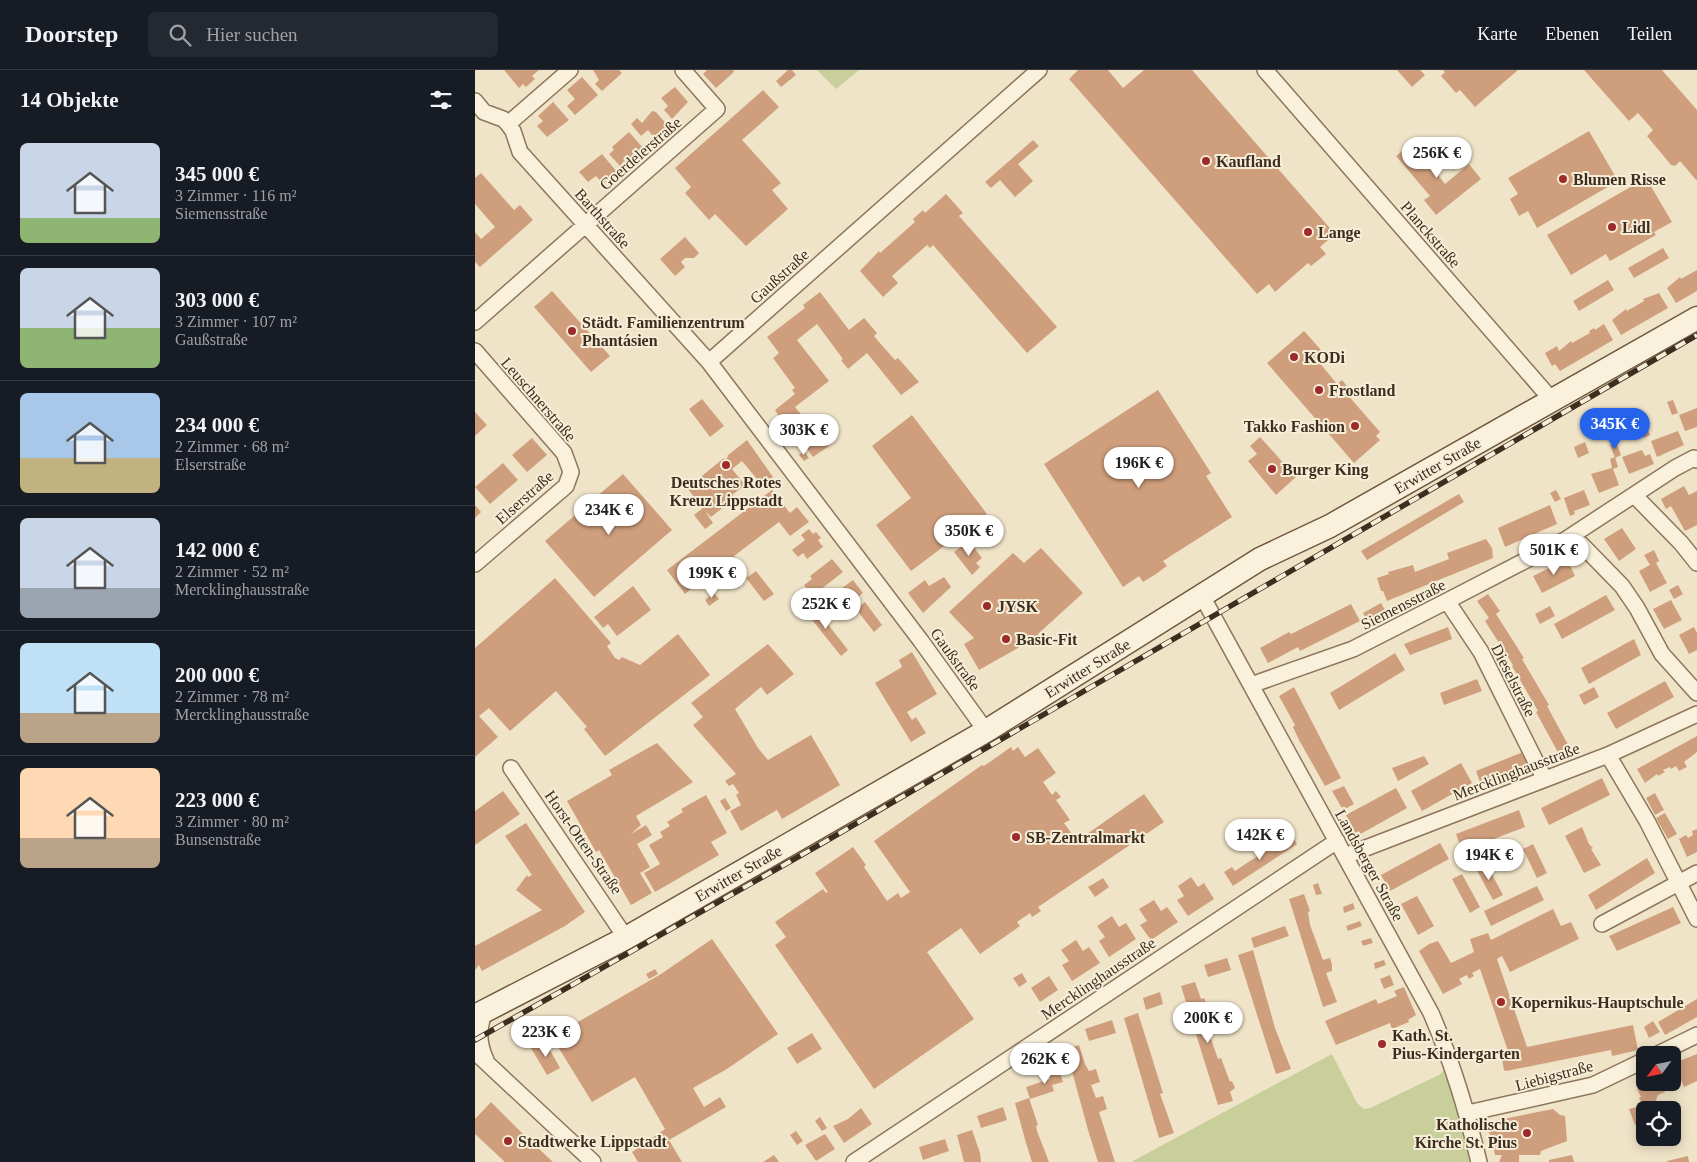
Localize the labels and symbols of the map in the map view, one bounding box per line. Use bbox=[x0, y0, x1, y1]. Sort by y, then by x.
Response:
street label: Goerdelerstraße bbox=[596, 113, 684, 193]
pin: 256K € bbox=[1396, 136, 1478, 179]
place label: Kaufland bbox=[1216, 153, 1281, 170]
marker: Kaufland bbox=[1200, 155, 1212, 167]
place label: Blumen Risse bbox=[1573, 171, 1666, 188]
marker: Blumen Risse bbox=[1557, 173, 1569, 185]
street label: Barthstraße bbox=[572, 185, 634, 251]
street label: Planckstraße bbox=[1397, 198, 1464, 271]
place label: Lidl bbox=[1622, 219, 1651, 236]
marker: Lidl bbox=[1606, 221, 1618, 233]
place label: Lange bbox=[1318, 224, 1361, 242]
marker: Lange bbox=[1302, 226, 1314, 238]
street label: Gaußstraße bbox=[747, 246, 812, 307]
place label: Städt. Familienzentrum Phantásien bbox=[582, 314, 745, 349]
marker: Städt. Familienzentrum Phantásien bbox=[566, 325, 578, 337]
place label: KODi bbox=[1304, 349, 1345, 366]
marker: KODi bbox=[1288, 351, 1300, 363]
street label: Leuschnerstraße bbox=[498, 354, 579, 444]
place label: Frostland bbox=[1329, 382, 1395, 399]
marker: Frostland bbox=[1313, 384, 1325, 396]
pin: 345K € bbox=[1574, 408, 1656, 450]
pin: 303K € bbox=[763, 414, 845, 456]
place label: Takko Fashion bbox=[1244, 418, 1345, 435]
marker: Takko Fashion bbox=[1349, 420, 1361, 432]
street label: Erwitter Straße bbox=[1391, 434, 1484, 497]
pin: 196K € bbox=[1098, 446, 1180, 489]
marker: Deutsches Rotes Kreuz Lippstadt bbox=[720, 459, 732, 471]
place label: Burger King bbox=[1282, 461, 1368, 479]
marker: Burger King bbox=[1266, 463, 1278, 475]
street label: Elserstraße bbox=[492, 467, 556, 527]
place label: Deutsches Rotes Kreuz Lippstadt bbox=[669, 474, 783, 510]
pin: 234K € bbox=[568, 494, 650, 536]
pin: 350K € bbox=[928, 514, 1010, 557]
pin: 501K € bbox=[1513, 534, 1595, 576]
pin: 199K € bbox=[671, 556, 753, 599]
street label: Siemensstraße bbox=[1358, 576, 1448, 633]
pin: 252K € bbox=[785, 588, 867, 630]
place label: JYSK bbox=[997, 598, 1038, 615]
marker: JYSK bbox=[981, 600, 993, 612]
street label: Gaußstraße bbox=[927, 625, 984, 694]
place label: Basic-Fit bbox=[1016, 631, 1078, 648]
marker: Basic-Fit bbox=[1000, 633, 1012, 645]
street label: Erwitter Straße bbox=[1042, 635, 1133, 701]
street label: Dieselstraße bbox=[1488, 641, 1539, 719]
street label: Mercklinghausstraße bbox=[1450, 739, 1582, 804]
street label: Horst-Otten-Straße bbox=[541, 787, 626, 897]
street label: Landsberger Straße bbox=[1331, 807, 1407, 924]
pin: 142K € bbox=[1219, 818, 1301, 861]
place label: SB-Zentralmarkt bbox=[1026, 829, 1146, 846]
marker: SB-Zentralmarkt bbox=[1010, 831, 1022, 843]
pin: 194K € bbox=[1448, 838, 1530, 881]
street label: Erwitter Straße bbox=[692, 842, 785, 905]
street label: Mercklinghausstraße bbox=[1038, 934, 1159, 1024]
place label: Kopernikus-Hauptschule bbox=[1511, 994, 1683, 1012]
marker: Kopernikus-Hauptschule bbox=[1495, 996, 1507, 1008]
pin: 200K € bbox=[1167, 1002, 1249, 1044]
pin: 223K € bbox=[505, 1016, 587, 1058]
place label: Kath. St. Pius-Kindergarten bbox=[1392, 1027, 1520, 1063]
marker: Kath. St. Pius-Kindergarten bbox=[1376, 1038, 1388, 1050]
pin: 262K € bbox=[1004, 1042, 1086, 1085]
north arrow bbox=[1636, 1046, 1681, 1091]
street label: Liebigstraße bbox=[1513, 1057, 1595, 1095]
place label: Katholische Kirche St. Pius bbox=[1415, 1116, 1517, 1151]
marker: Katholische Kirche St. Pius bbox=[1521, 1127, 1533, 1139]
place label: Stadtwerke Lippstadt bbox=[518, 1133, 668, 1151]
marker: Stadtwerke Lippstadt bbox=[502, 1135, 514, 1147]

